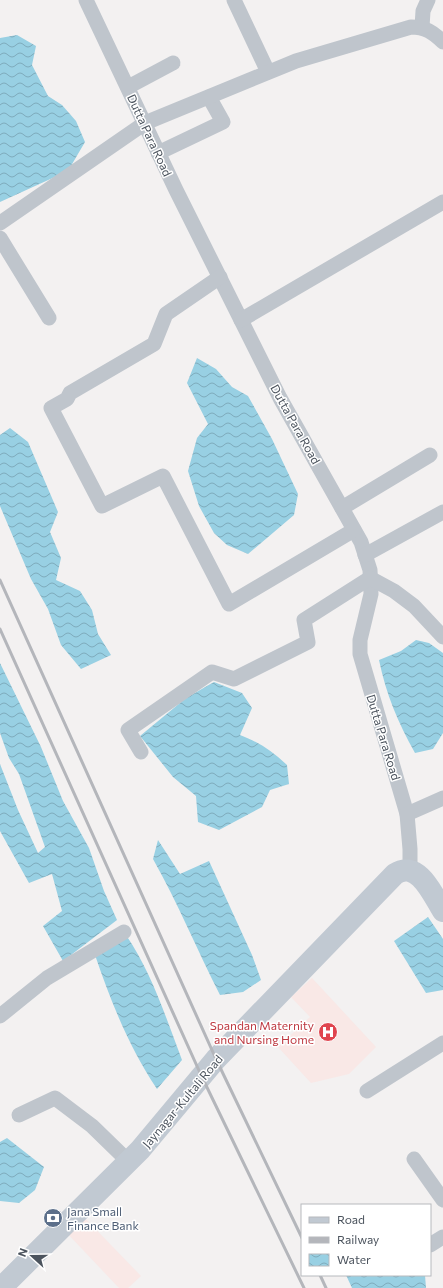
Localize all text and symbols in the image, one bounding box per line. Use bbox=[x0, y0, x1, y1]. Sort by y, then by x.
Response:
street label: Dutta Para Road bbox=[125, 92, 175, 178]
street label: Dutta Para Road bbox=[268, 382, 324, 466]
street label: Dutta Para Road bbox=[364, 692, 404, 782]
place label: Spandan Maternity and Nursing Home bbox=[210, 1018, 314, 1046]
hospital icon: Spandan Maternity and Nursing Home bbox=[317, 1021, 339, 1043]
street label: Jaynagar-Kultali Road bbox=[139, 1052, 226, 1151]
place label: Jana Small Finance Bank bbox=[67, 1204, 139, 1232]
legend bbox=[301, 1204, 431, 1276]
bank icon: Jana Small Finance Bank bbox=[42, 1207, 64, 1229]
text: Road bbox=[337, 1212, 365, 1226]
text: Railway bbox=[337, 1232, 379, 1246]
north arrow bbox=[12, 1236, 52, 1276]
text: N bbox=[15, 1246, 30, 1258]
text: Water bbox=[337, 1252, 371, 1266]

